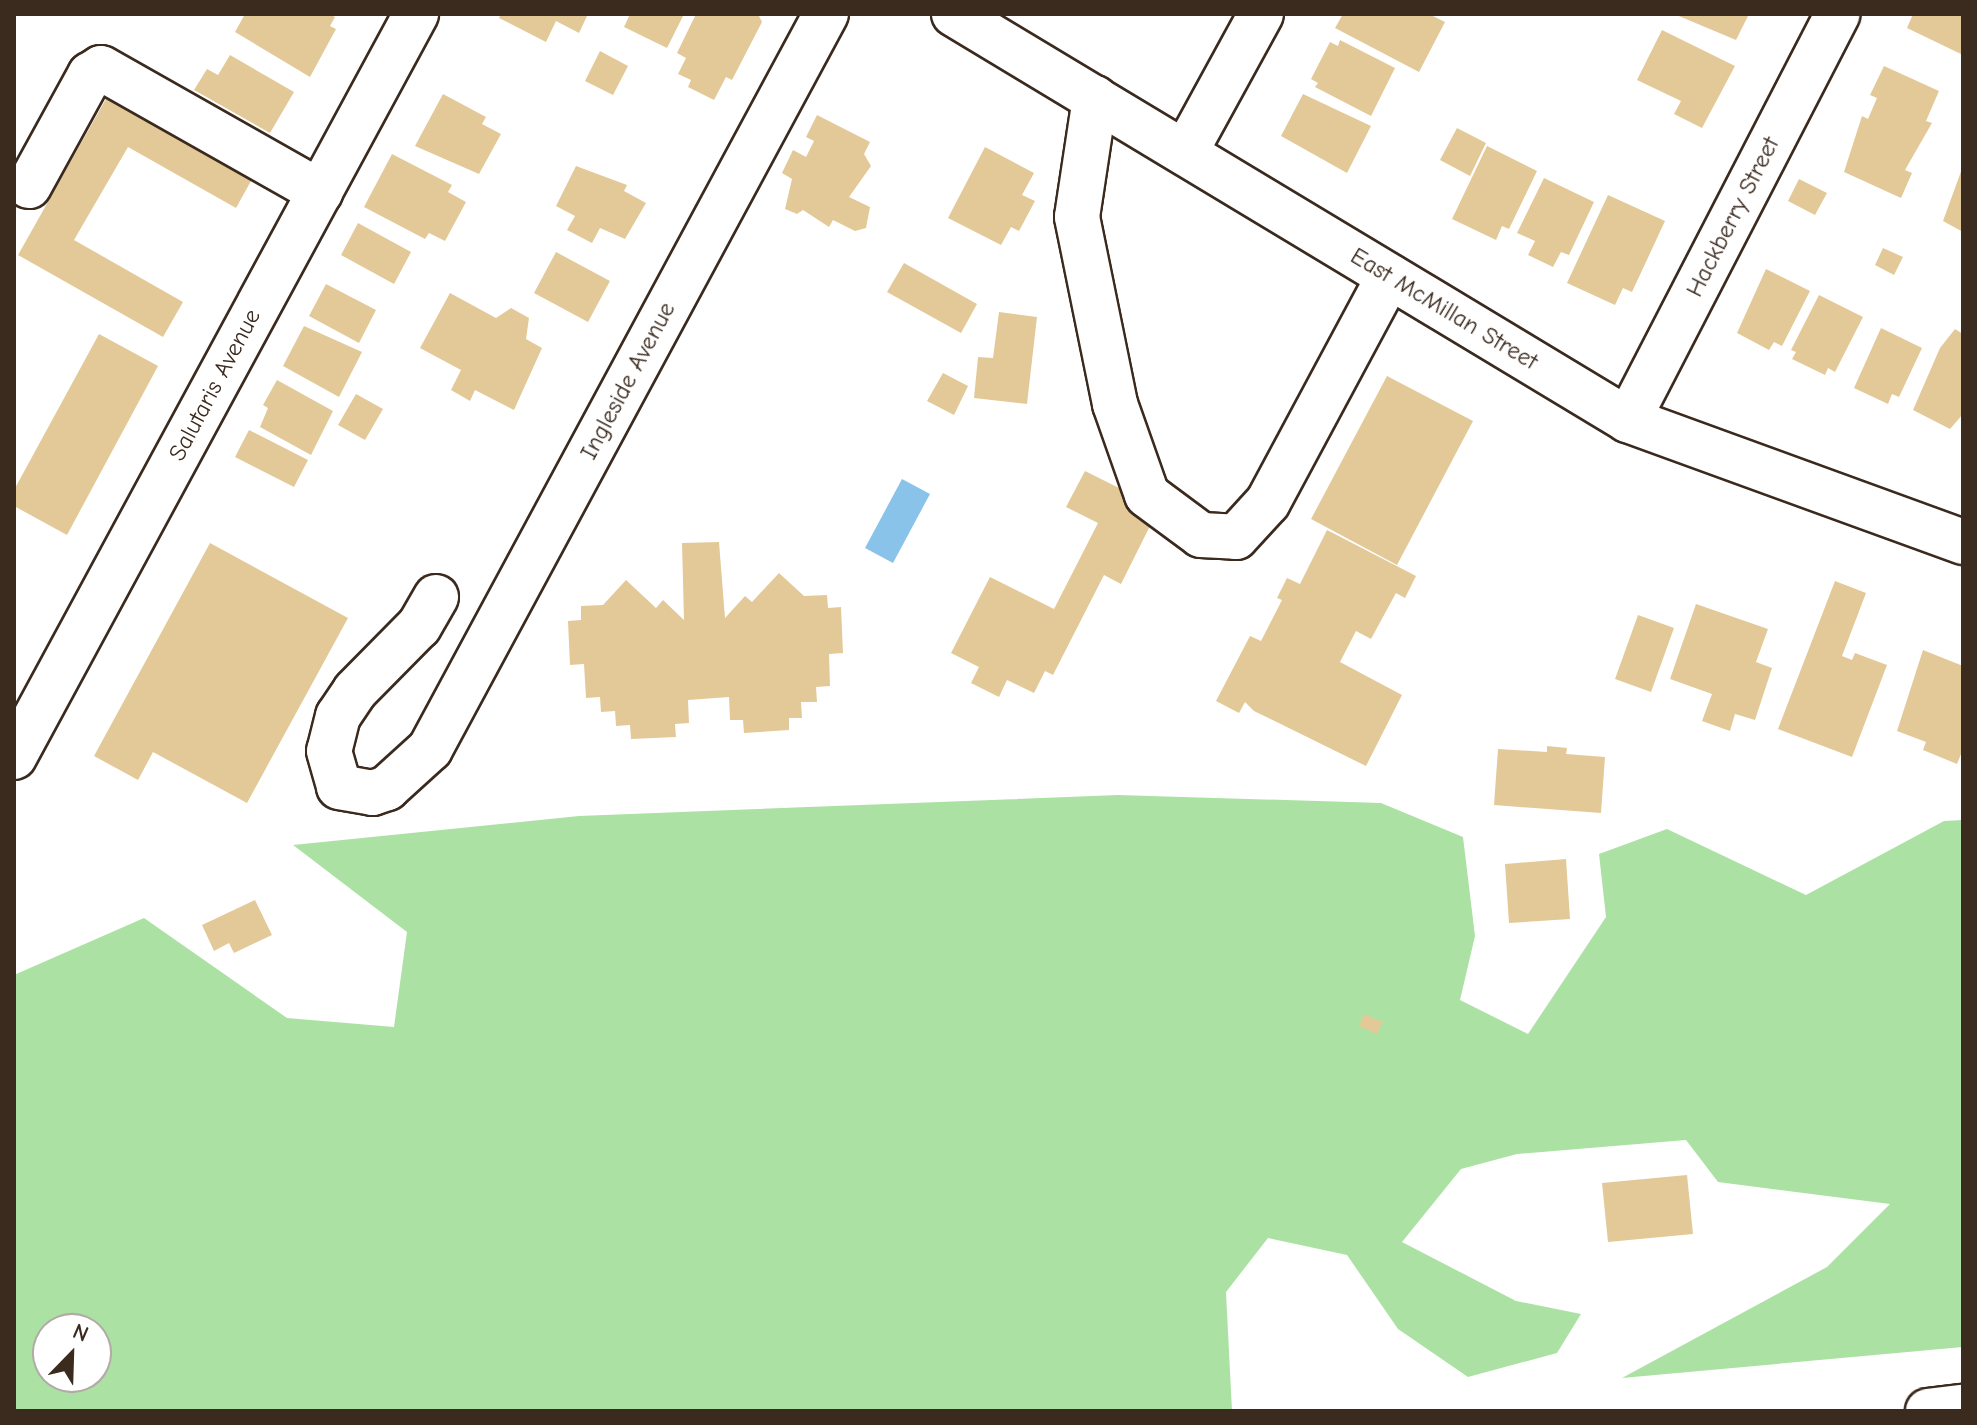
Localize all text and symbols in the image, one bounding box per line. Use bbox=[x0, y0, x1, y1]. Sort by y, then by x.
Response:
street label: Hackberry Street bbox=[1680, 132, 1786, 302]
street label: East McMillan Street bbox=[1345, 242, 1543, 376]
street label: Ingleside Avenue bbox=[574, 297, 682, 465]
street label: Salutaris Avenue bbox=[163, 304, 267, 466]
north arrow bbox=[32, 1313, 112, 1393]
text: N bbox=[69, 1318, 92, 1348]

